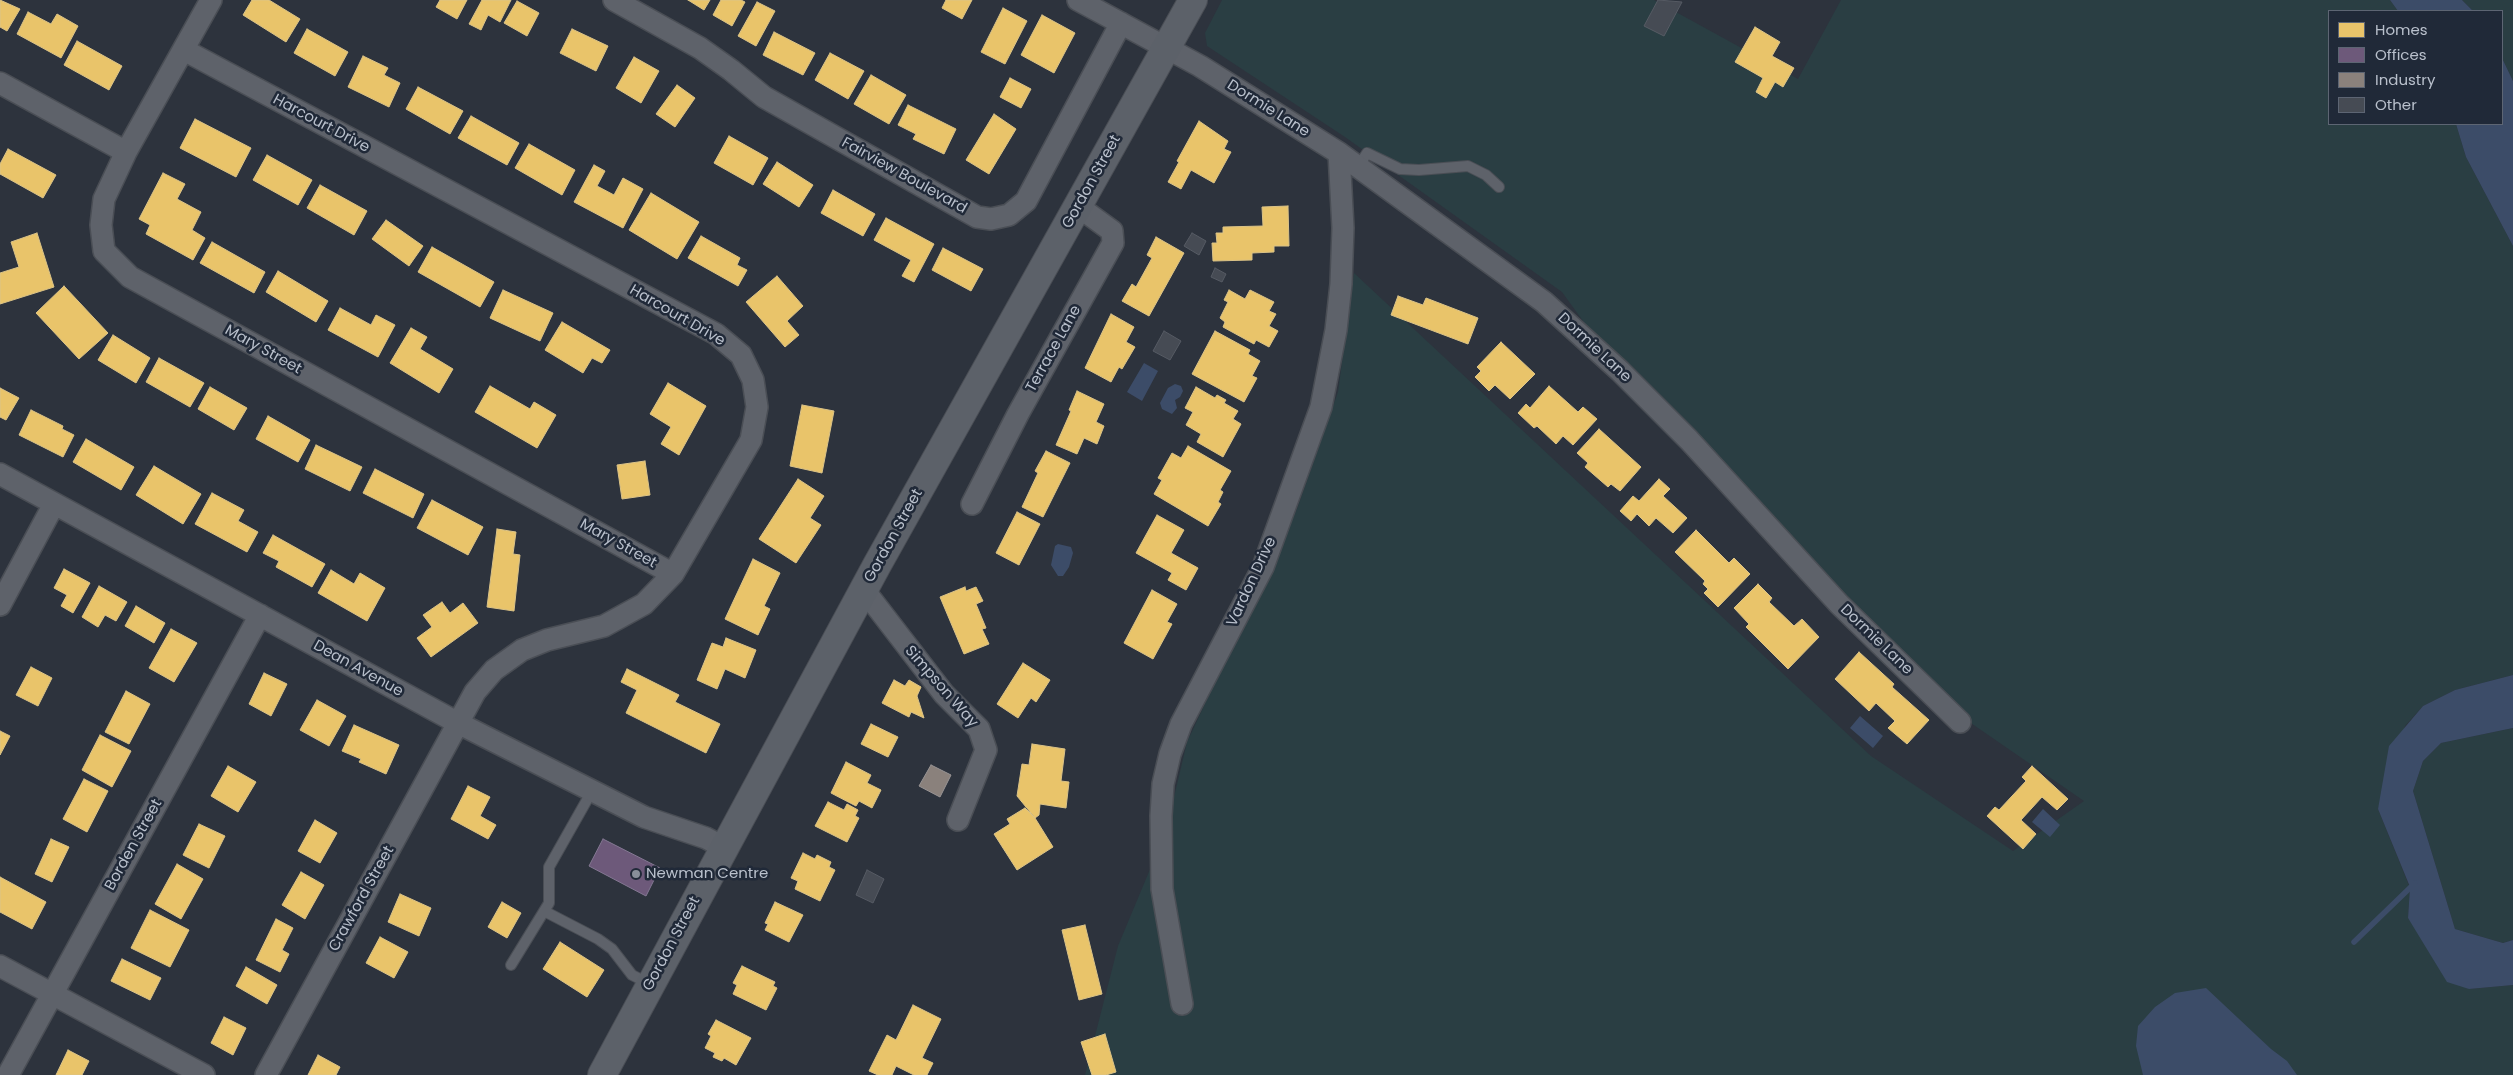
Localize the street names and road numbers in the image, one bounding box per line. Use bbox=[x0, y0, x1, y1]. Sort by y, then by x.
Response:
street label: Dormie Lane bbox=[1223, 77, 1313, 141]
street label: Harcourt Drive bbox=[269, 91, 373, 157]
street label: Gordon Street bbox=[1059, 132, 1125, 232]
street label: Fairview Boulevard bbox=[838, 134, 970, 218]
street label: Harcourt Drive bbox=[626, 281, 728, 351]
street label: Terrace Lane bbox=[1023, 302, 1085, 396]
street label: Dormie Lane bbox=[1554, 309, 1634, 387]
street label: Mary Street bbox=[221, 322, 305, 378]
street label: Gordon Street bbox=[861, 486, 927, 586]
street label: Mary Street bbox=[576, 516, 660, 572]
street label: Vardon Drive bbox=[1223, 534, 1281, 630]
street label: Dormie Lane bbox=[1836, 601, 1916, 679]
street label: Dean Avenue bbox=[310, 637, 406, 701]
street label: Simpson Way bbox=[901, 642, 981, 732]
street label: Borden Street bbox=[102, 796, 166, 894]
street label: Crawford Street bbox=[326, 843, 398, 955]
street label: Gordon Street bbox=[640, 894, 704, 994]

